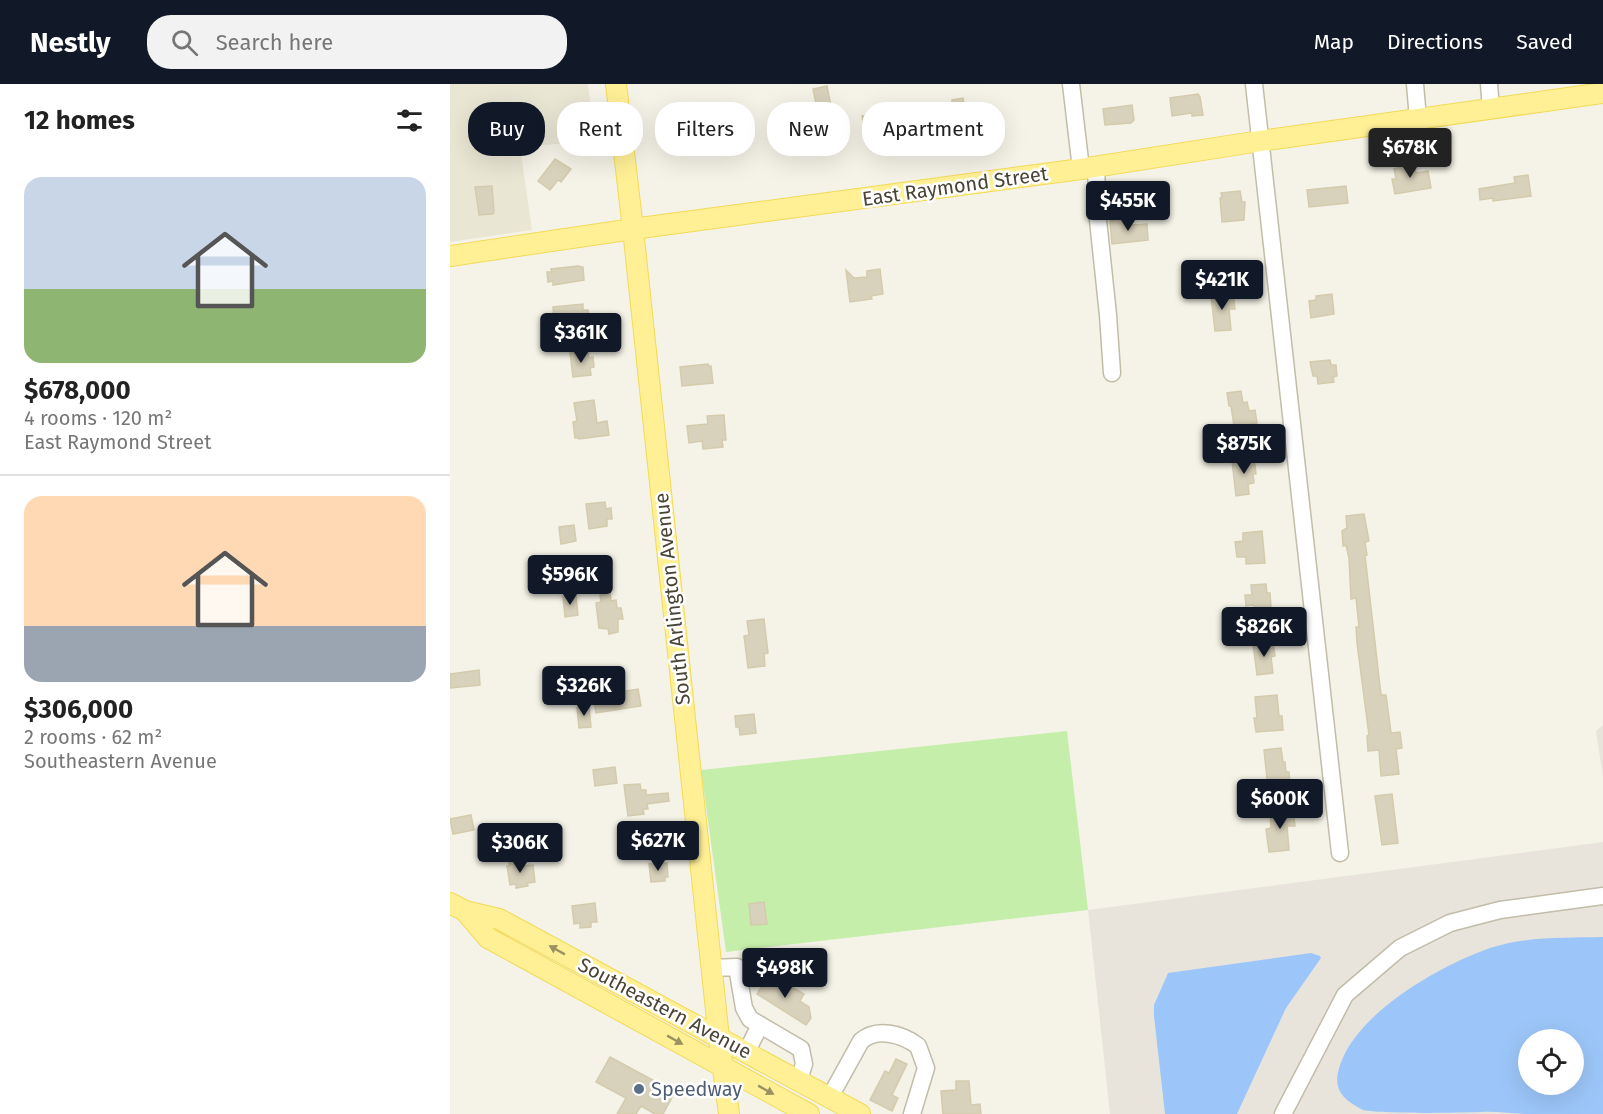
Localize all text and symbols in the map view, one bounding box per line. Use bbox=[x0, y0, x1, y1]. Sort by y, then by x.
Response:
search box bbox=[147, 15, 567, 69]
text: Nestly bbox=[30, 26, 111, 59]
icon: search bbox=[168, 26, 201, 59]
text: Search here bbox=[216, 29, 333, 56]
text: Map bbox=[1314, 29, 1354, 55]
text: Directions bbox=[1387, 29, 1483, 55]
text: Saved bbox=[1516, 29, 1573, 55]
chip: Buy bbox=[468, 102, 545, 156]
chip: Rent bbox=[557, 102, 643, 156]
chip: Filters bbox=[655, 102, 755, 156]
chip: New bbox=[767, 102, 850, 156]
chip: Apartment bbox=[862, 102, 1005, 156]
icon: filters bbox=[393, 104, 426, 137]
text: 12 homes bbox=[24, 105, 135, 136]
pin: $678K bbox=[1368, 128, 1452, 179]
text: $678K bbox=[1382, 135, 1438, 159]
street label: East Raymond Street bbox=[861, 161, 1050, 211]
pin: $455K bbox=[1086, 181, 1170, 232]
text: $455K bbox=[1100, 188, 1156, 212]
icon: home bbox=[171, 216, 279, 324]
pin: $421K bbox=[1180, 260, 1264, 311]
text: $421K bbox=[1195, 267, 1249, 291]
pin: $361K bbox=[539, 313, 623, 364]
text: $361K bbox=[554, 320, 608, 344]
text: $678,000 bbox=[24, 375, 131, 406]
text: 4 rooms · 120 m² bbox=[24, 406, 172, 430]
pin: $875K bbox=[1202, 424, 1286, 475]
text: East Raymond Street bbox=[24, 430, 211, 454]
text: $875K bbox=[1217, 431, 1271, 455]
street label: South Arlington Avenue bbox=[649, 492, 695, 706]
icon: home bbox=[171, 535, 279, 643]
pin: $596K bbox=[528, 555, 612, 606]
text: $596K bbox=[542, 562, 598, 586]
pin: $826K bbox=[1222, 607, 1306, 658]
text: $826K bbox=[1236, 614, 1292, 638]
pin: $326K bbox=[542, 666, 626, 717]
text: $326K bbox=[556, 673, 612, 697]
text: $306,000 bbox=[24, 694, 133, 725]
text: 2 rooms · 62 m² bbox=[24, 725, 162, 749]
text: Southeastern Avenue bbox=[24, 749, 217, 773]
pin: $600K bbox=[1238, 779, 1322, 830]
text: $600K bbox=[1251, 786, 1309, 810]
pin: $627K bbox=[616, 821, 700, 872]
pin: $306K bbox=[478, 823, 562, 874]
text: $627K bbox=[631, 828, 685, 852]
text: $306K bbox=[491, 830, 549, 854]
one-way arrow bbox=[548, 945, 565, 955]
pin: $498K bbox=[743, 948, 827, 999]
street label: Southeastern Avenue bbox=[574, 952, 756, 1064]
text: $498K bbox=[756, 955, 814, 979]
map controls bbox=[1518, 1029, 1584, 1095]
button: locate bbox=[1518, 1029, 1584, 1095]
one-way arrow bbox=[667, 1035, 684, 1045]
place label: Speedway bbox=[651, 1077, 742, 1101]
marker: Speedway bbox=[632, 1082, 646, 1096]
one-way arrow bbox=[758, 1085, 775, 1095]

